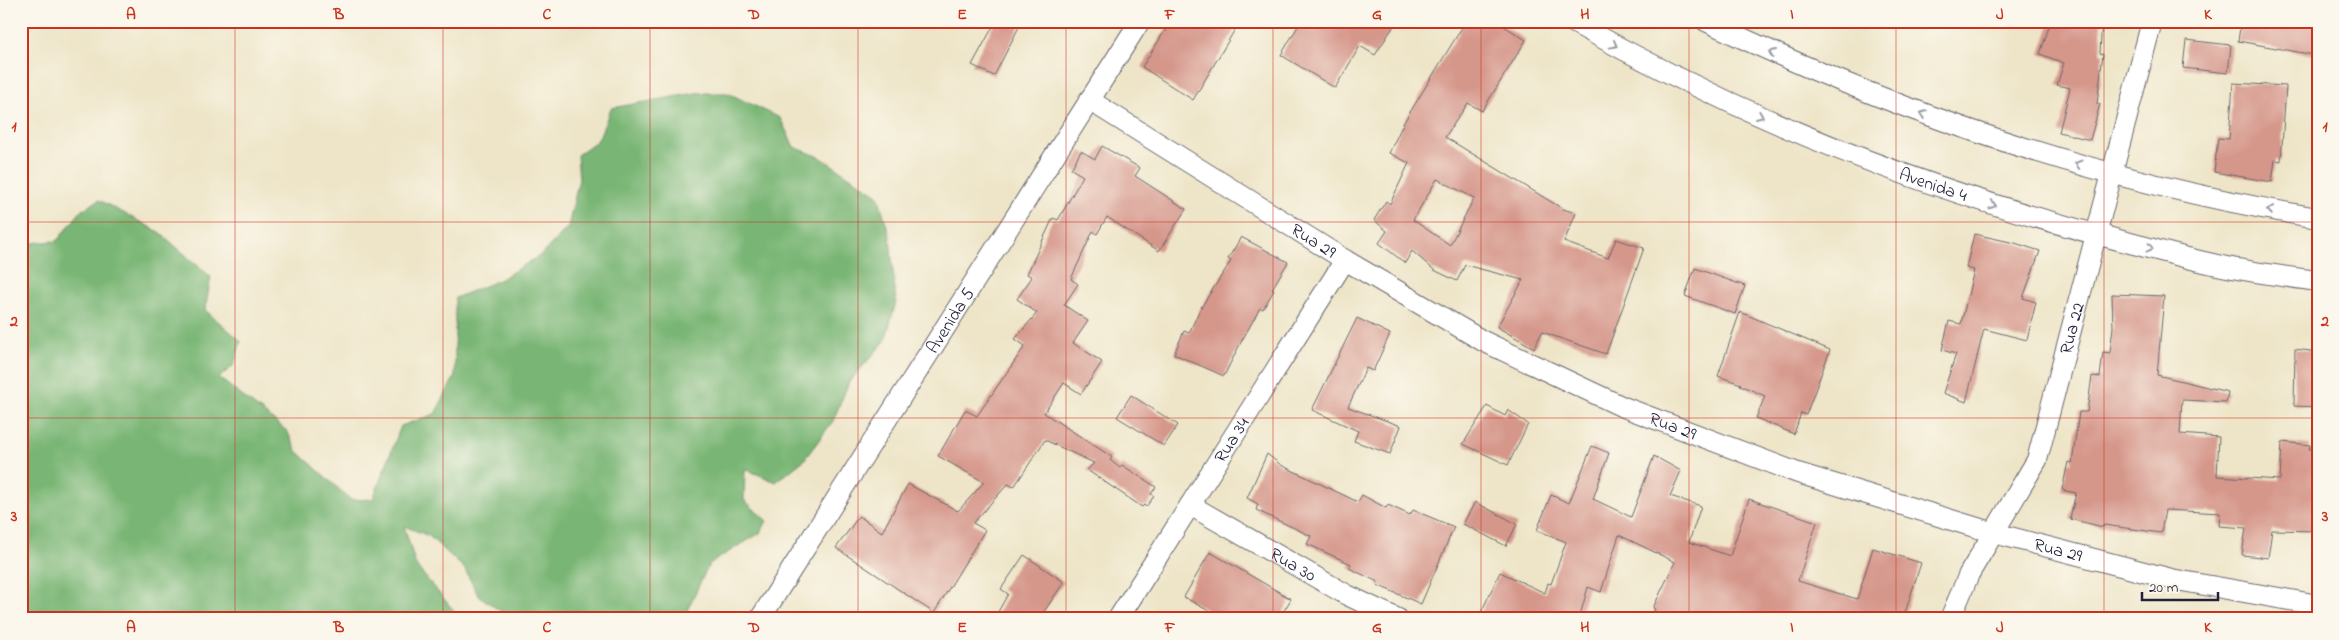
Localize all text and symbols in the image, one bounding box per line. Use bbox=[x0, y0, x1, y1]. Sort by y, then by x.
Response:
text: A bbox=[126, 3, 136, 27]
text: B bbox=[333, 3, 345, 27]
text: C bbox=[543, 3, 552, 27]
text: D bbox=[747, 3, 760, 27]
text: E bbox=[957, 3, 967, 27]
text: F bbox=[1164, 3, 1176, 27]
text: G bbox=[1372, 3, 1382, 27]
text: H bbox=[1580, 3, 1590, 27]
text: I bbox=[1790, 3, 1794, 27]
text: J bbox=[1996, 3, 2004, 27]
text: K bbox=[2204, 3, 2213, 27]
one-way arrow bbox=[1608, 39, 1617, 49]
one-way arrow bbox=[1769, 50, 1778, 60]
one-way arrow bbox=[1755, 110, 1764, 121]
one-way arrow bbox=[1919, 110, 1928, 120]
text: 1 bbox=[11, 115, 17, 139]
text: 1 bbox=[2322, 115, 2328, 139]
one-way arrow bbox=[2074, 159, 2082, 169]
street label: Avenida 4 bbox=[1895, 162, 1971, 210]
one-way arrow bbox=[1989, 199, 1998, 210]
one-way arrow bbox=[2265, 205, 2274, 215]
street label: Rua 29 bbox=[1285, 218, 1341, 266]
one-way arrow bbox=[2146, 242, 2155, 253]
street label: Avenida 5 bbox=[921, 283, 982, 359]
street label: Rua 22 bbox=[2054, 300, 2093, 357]
text: 2 bbox=[9, 310, 18, 334]
text: 2 bbox=[2320, 310, 2329, 334]
street label: Rua 29 bbox=[1645, 407, 1700, 449]
street label: Rua 34 bbox=[1209, 413, 1257, 469]
text: 3 bbox=[10, 505, 18, 529]
text: 3 bbox=[2321, 505, 2329, 529]
street label: Rua 29 bbox=[2031, 533, 2085, 570]
street label: Rua 30 bbox=[1264, 542, 1320, 590]
scale bar bbox=[2142, 570, 2218, 602]
text: 20 m bbox=[2149, 577, 2179, 599]
text: A bbox=[126, 616, 136, 640]
text: B bbox=[333, 616, 345, 640]
text: C bbox=[543, 616, 552, 640]
text: D bbox=[747, 616, 760, 640]
text: E bbox=[957, 616, 967, 640]
text: F bbox=[1164, 616, 1176, 640]
text: G bbox=[1372, 616, 1382, 640]
text: H bbox=[1580, 616, 1590, 640]
text: I bbox=[1790, 616, 1794, 640]
text: J bbox=[1996, 616, 2004, 640]
text: K bbox=[2204, 616, 2213, 640]

